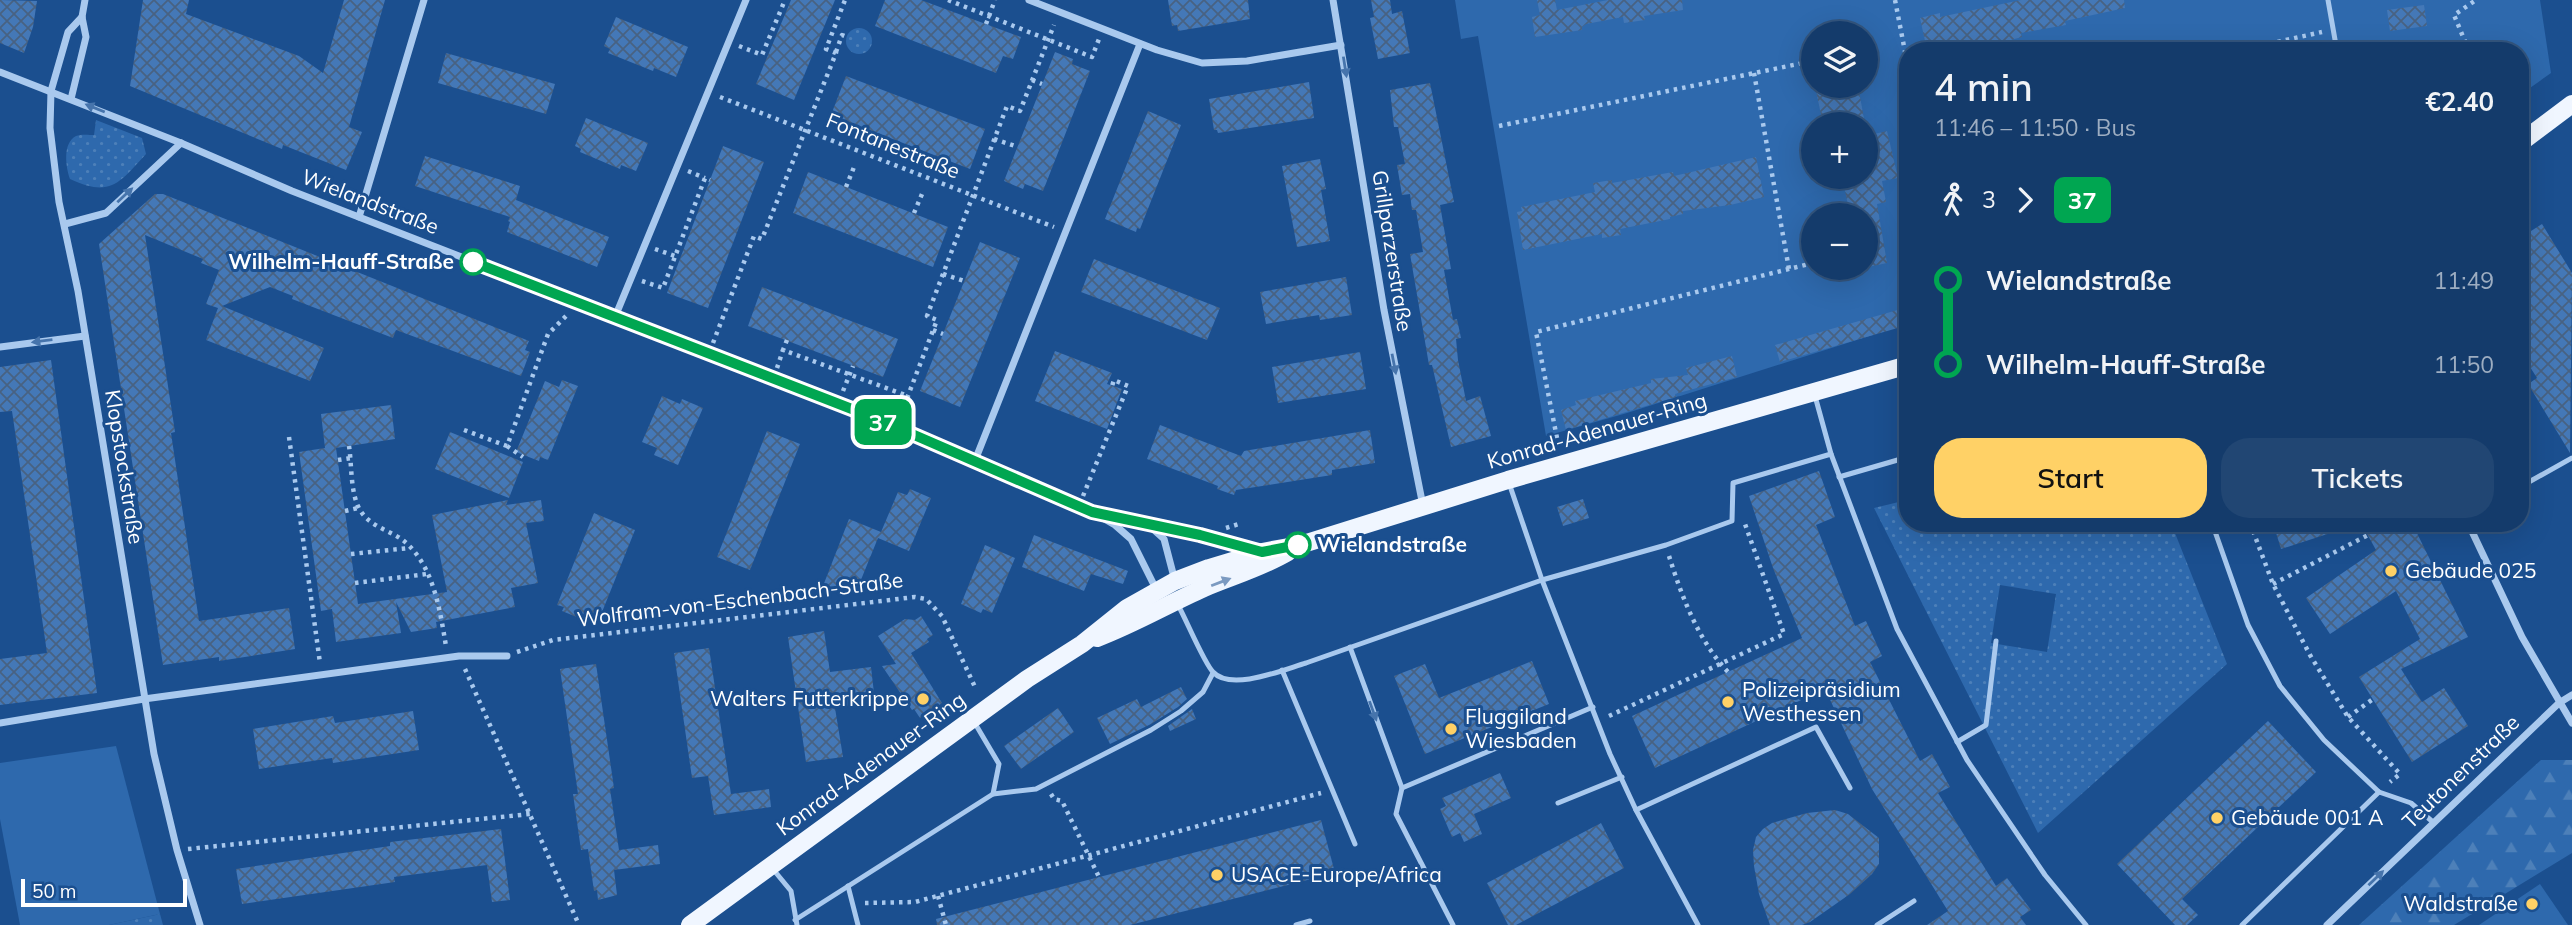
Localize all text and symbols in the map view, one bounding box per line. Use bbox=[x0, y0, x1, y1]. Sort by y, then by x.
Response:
map controls bbox=[1801, 21, 1878, 280]
button: layers bbox=[1801, 21, 1878, 98]
one-way arrow bbox=[1340, 56, 1351, 78]
text: 4 min bbox=[1934, 63, 2033, 111]
text: €2.40 bbox=[2425, 85, 2494, 118]
one-way arrow bbox=[84, 103, 105, 114]
street label: Fontanestraße bbox=[823, 106, 964, 184]
button: + bbox=[1801, 112, 1878, 189]
text: 11:46 – 11:50 · Bus bbox=[1934, 113, 2136, 142]
street label: Wielandstraße bbox=[298, 163, 443, 239]
street label: Grillparzerstraße bbox=[1367, 168, 1419, 333]
icon: walk bbox=[1934, 181, 1972, 219]
icon: forward bbox=[2006, 181, 2044, 219]
text: 3 bbox=[1982, 185, 1996, 214]
text: 37 bbox=[2068, 185, 2097, 215]
one-way arrow bbox=[116, 187, 134, 203]
button: − bbox=[1801, 203, 1878, 280]
place label: Wilhelm-Hauff-Straße bbox=[228, 248, 454, 274]
marker: Wilhelm-Hauff-Straße bbox=[460, 249, 486, 275]
text: Wielandstraße bbox=[1986, 264, 2172, 297]
text: 11:49 bbox=[2434, 266, 2494, 295]
one-way arrow bbox=[31, 336, 53, 347]
text: Wilhelm-Hauff-Straße bbox=[1986, 348, 2266, 381]
text: 11:50 bbox=[2434, 350, 2494, 379]
one-way arrow bbox=[1389, 353, 1400, 375]
street label: Konrad-Adenauer-Ring bbox=[1484, 386, 1709, 474]
street label: Klopstockstraße bbox=[100, 388, 150, 546]
line badge: 37 bbox=[852, 399, 914, 445]
text: 37 bbox=[869, 407, 897, 437]
button: Start bbox=[1934, 438, 2207, 518]
button: Tickets bbox=[2221, 438, 2494, 518]
place label: Wielandstraße bbox=[1317, 531, 1467, 557]
marker: Wielandstraße bbox=[1285, 532, 1311, 558]
place label: Gebäude 025 bbox=[2405, 557, 2536, 583]
marker: Gebäude 025 bbox=[2383, 563, 2399, 579]
street label: Wolfram-von-Eschenbach-Straße bbox=[575, 566, 904, 632]
one-way arrow bbox=[1210, 576, 1231, 587]
place label: Polizeipräsidium Westhessen bbox=[1742, 676, 1901, 726]
place label: Walters Futterkrippe bbox=[710, 685, 909, 711]
street label: Konrad-Adenauer-Ring bbox=[771, 686, 970, 840]
marker: Walters Futterkrippe bbox=[915, 691, 931, 707]
marker: Polizeipräsidium Westhessen bbox=[1720, 694, 1736, 710]
one-way arrow bbox=[1368, 700, 1379, 721]
place label: Fluggiland Wiesbaden bbox=[1465, 703, 1577, 753]
street label: Teutonenstraße bbox=[2396, 709, 2524, 834]
marker: Fluggiland Wiesbaden bbox=[1443, 721, 1459, 737]
place label: Gebäude 001 A bbox=[2231, 804, 2384, 830]
marker: Gebäude 001 A bbox=[2209, 810, 2225, 826]
place label: USACE-Europe/Africa bbox=[1231, 861, 1442, 887]
marker: USACE-Europe/Africa bbox=[1209, 867, 1225, 883]
one-way arrow bbox=[2368, 869, 2385, 886]
scale bar bbox=[21, 876, 187, 908]
text: 50 m bbox=[32, 879, 76, 903]
place label: Waldstraße bbox=[2403, 890, 2518, 916]
marker: Waldstraße bbox=[2524, 896, 2540, 912]

